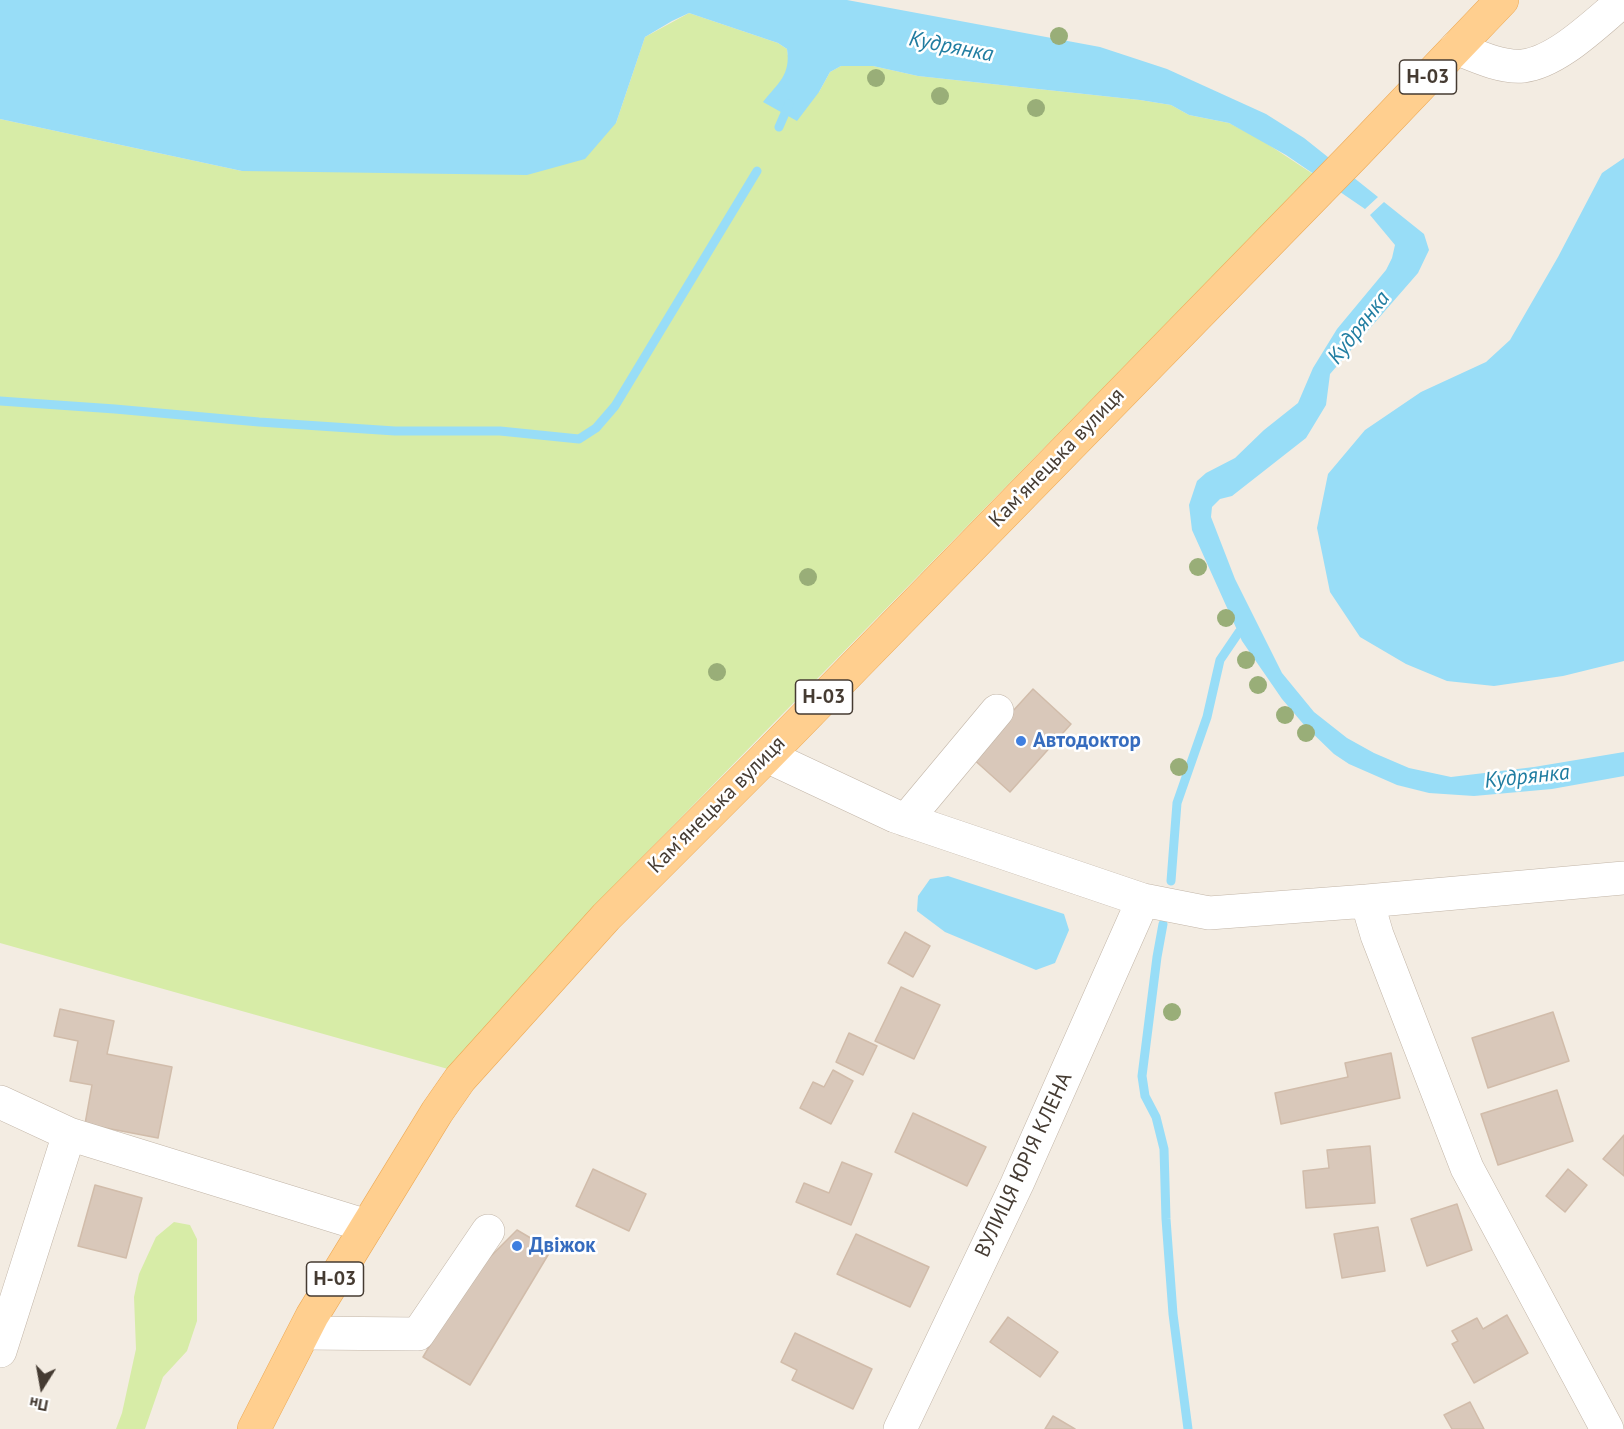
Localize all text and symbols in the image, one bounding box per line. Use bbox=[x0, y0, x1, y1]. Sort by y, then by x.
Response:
water label: Кудрянка bbox=[907, 26, 995, 68]
road number: Н-03 bbox=[1400, 60, 1456, 94]
water label: Кудрянка bbox=[1322, 286, 1396, 370]
street label: Камʼянецька вулиця bbox=[984, 383, 1130, 533]
road number: Н-03 bbox=[796, 680, 852, 714]
place label: Автодоктор bbox=[1033, 728, 1141, 754]
street label: Камʼянецька вулиця bbox=[643, 731, 791, 879]
marker: Автодоктор bbox=[1014, 734, 1028, 748]
water label: Кудрянка bbox=[1483, 759, 1571, 795]
street label: ВУЛИЦЯ ЮРІЯ КЛЕНА bbox=[970, 1069, 1078, 1261]
place label: Двіжок bbox=[529, 1233, 596, 1259]
marker: Двіжок bbox=[510, 1239, 524, 1253]
road number: Н-03 bbox=[306, 1262, 364, 1296]
north arrow bbox=[12, 1357, 72, 1417]
text: Пн bbox=[27, 1393, 50, 1416]

